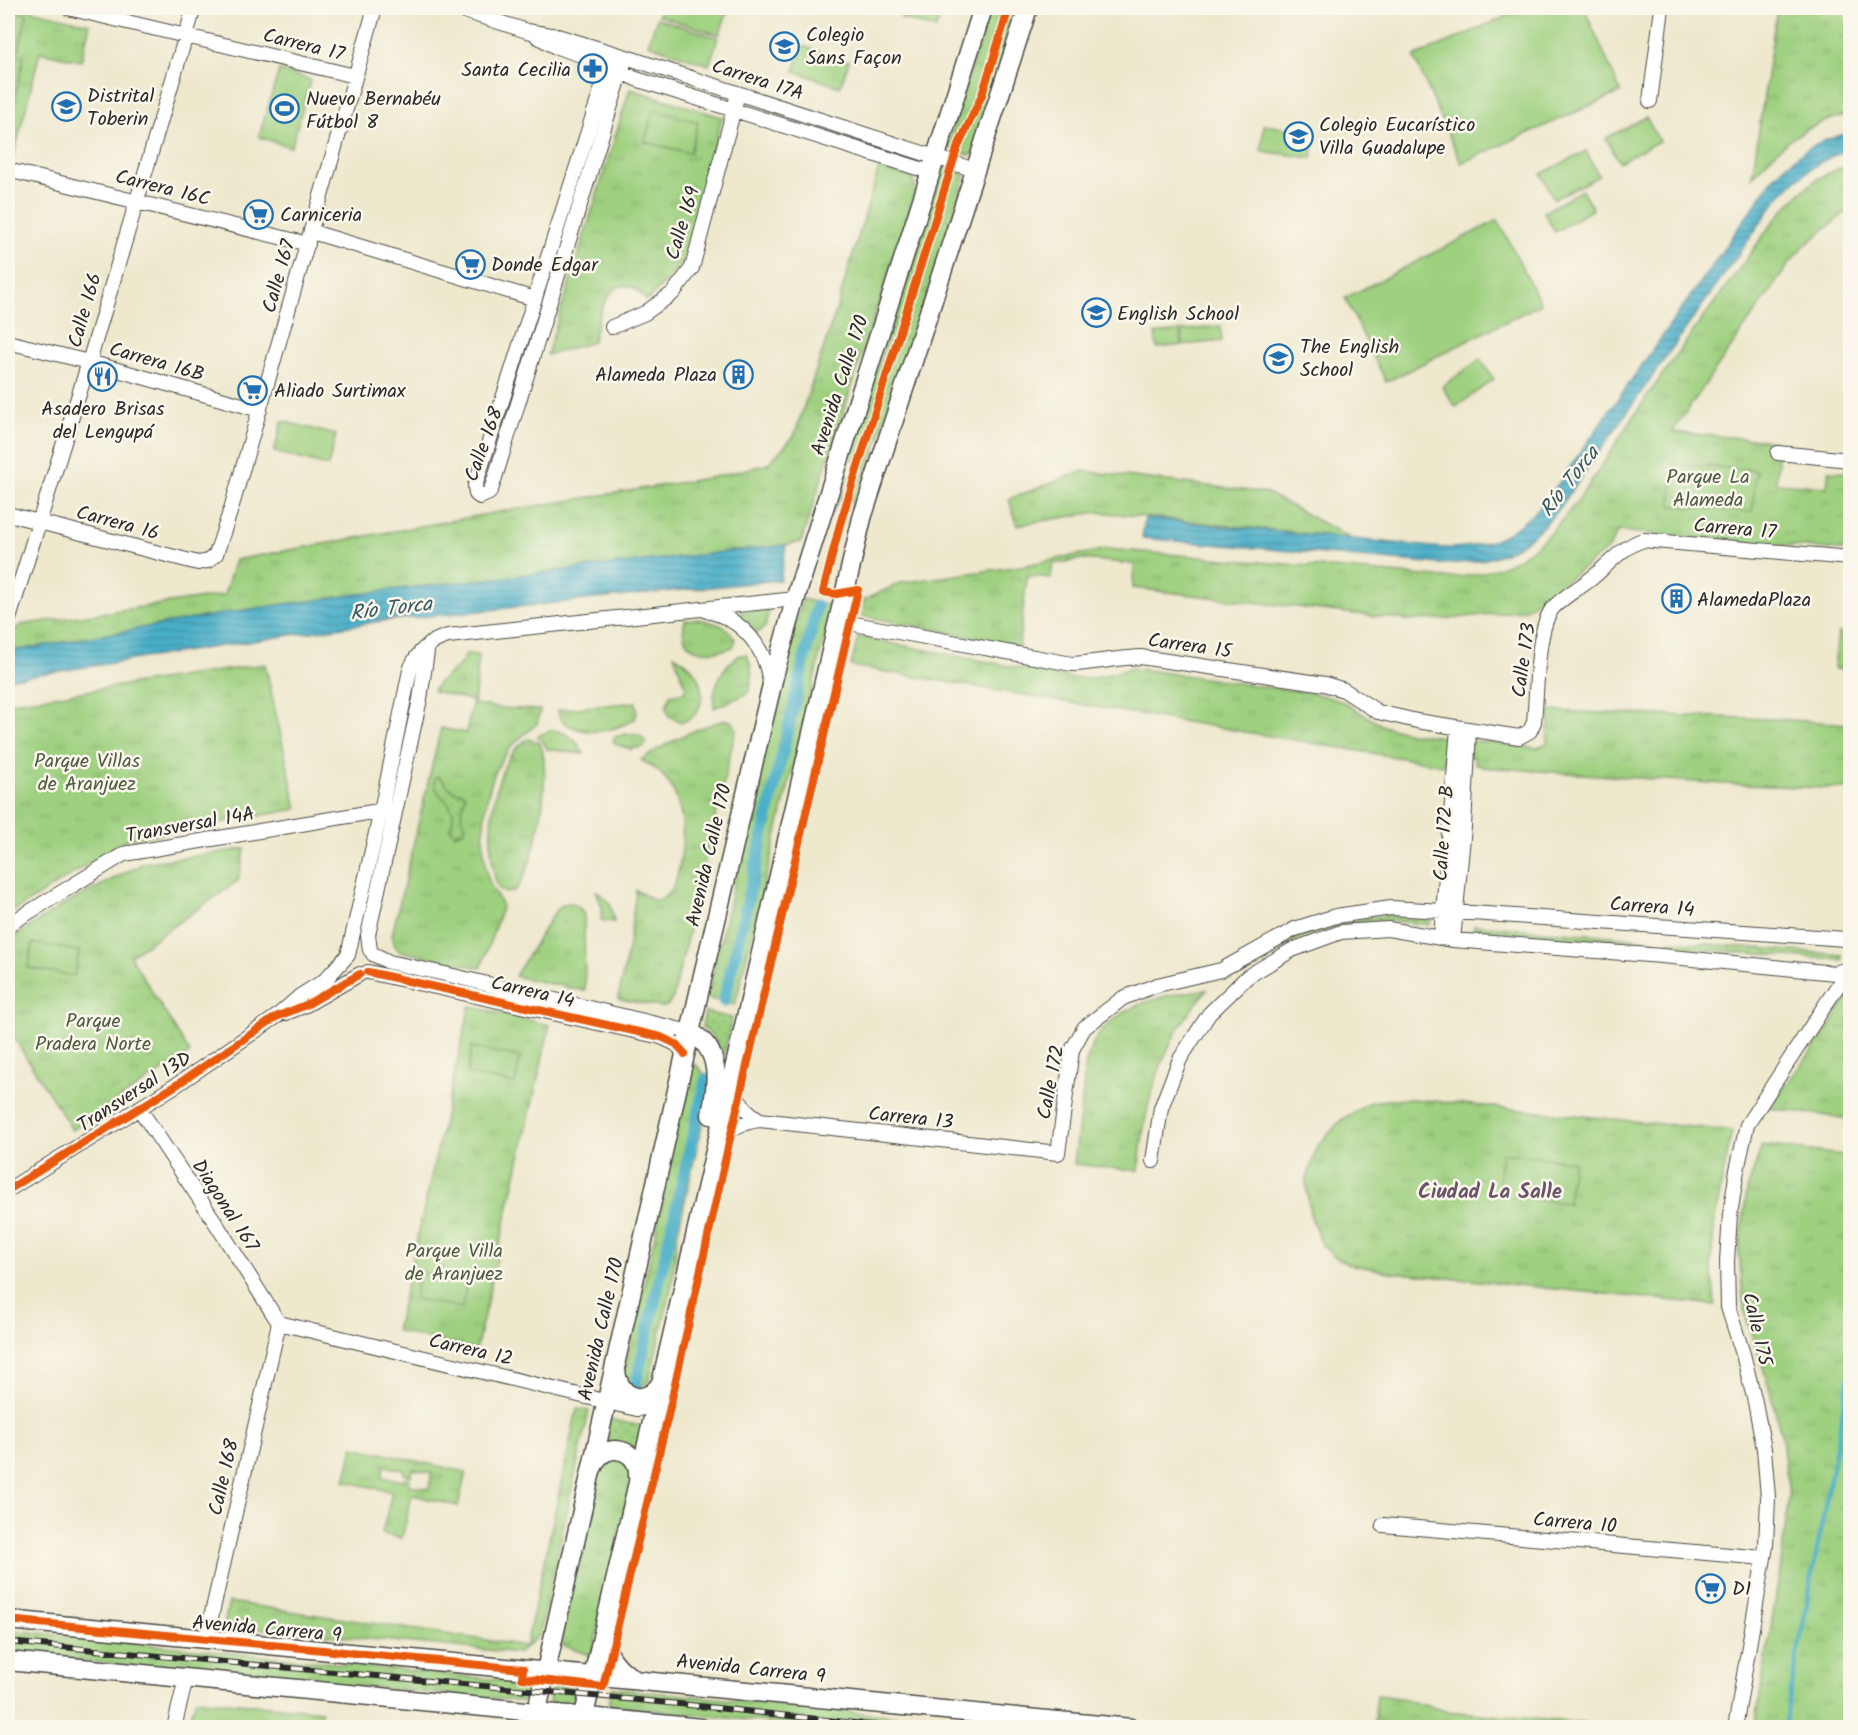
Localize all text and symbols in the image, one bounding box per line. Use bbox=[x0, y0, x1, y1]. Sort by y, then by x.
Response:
street label: Carrera 17 bbox=[259, 20, 348, 72]
place label: Colegio Sans Façon bbox=[806, 20, 902, 75]
school or university icon: Colegio Sans Façon bbox=[769, 30, 801, 62]
street label: Carrera 17A bbox=[707, 51, 808, 111]
pharmacy icon: Santa Cecilia bbox=[576, 53, 608, 85]
place label: Santa Cecilia bbox=[462, 55, 571, 87]
place label: Distrital Toberin bbox=[87, 81, 154, 136]
place label: Nuevo Bernabéu Fútbol 8 bbox=[306, 84, 441, 139]
school or university icon: Distrital Toberin bbox=[50, 90, 82, 122]
sports icon: Nuevo Bernabéu Fútbol 8 bbox=[269, 93, 301, 125]
place label: Colegio Eucarístico Villa Guadalupe bbox=[1319, 110, 1475, 165]
school or university icon: Colegio Eucarístico Villa Guadalupe bbox=[1282, 120, 1314, 152]
street label: Carrera 16C bbox=[112, 162, 213, 216]
street label: Calle 169 bbox=[658, 183, 710, 264]
supermarket icon: Carniceria bbox=[243, 198, 275, 230]
place label: Carniceria bbox=[280, 200, 362, 232]
street label: Calle 167 bbox=[254, 235, 306, 317]
supermarket icon: Donde Edgar bbox=[454, 248, 486, 280]
place label: Donde Edgar bbox=[491, 250, 599, 282]
street label: Calle 166 bbox=[60, 269, 112, 352]
school or university icon: English School bbox=[1080, 297, 1112, 329]
place label: English School bbox=[1117, 299, 1239, 331]
street label: Avenida Calle 170 bbox=[803, 311, 879, 460]
place label: The English School bbox=[1300, 332, 1399, 387]
street label: Carrera 16B bbox=[105, 334, 208, 392]
school or university icon: The English School bbox=[1263, 342, 1295, 374]
building icon: Alameda Plaza bbox=[722, 358, 754, 390]
place label: Alameda Plaza bbox=[595, 360, 717, 392]
restaurant icon: Asadero Brisas del Lengupá bbox=[87, 361, 119, 393]
supermarket icon: Aliado Surtimax bbox=[237, 374, 269, 406]
place label: Aliado Surtimax bbox=[274, 376, 406, 408]
place label: Asadero Brisas del Lengupá bbox=[41, 394, 165, 449]
street label: Calle 168 bbox=[457, 402, 514, 487]
water label: Río Torca bbox=[1532, 439, 1609, 524]
park label: Parque La Alameda bbox=[1666, 462, 1750, 517]
street label: Carrera 16 bbox=[72, 497, 163, 550]
street label: Carrera 17 bbox=[1692, 510, 1778, 550]
building icon: AlamedaPlaza bbox=[1660, 583, 1692, 615]
place label: AlamedaPlaza bbox=[1697, 585, 1811, 617]
water label: Río Torca bbox=[348, 588, 435, 631]
street label: Calle 173 bbox=[1504, 621, 1546, 700]
street label: Carrera 15 bbox=[1146, 625, 1235, 669]
park label: Parque Villas de Aranjuez bbox=[34, 746, 141, 801]
street label: Avenida Calle 170 bbox=[678, 781, 742, 930]
street label: Calle 172 B bbox=[1426, 784, 1464, 882]
street label: Transversal 14A bbox=[123, 799, 257, 853]
street label: Carrera 14 bbox=[1608, 889, 1695, 927]
street label: Carrera 14 bbox=[488, 968, 578, 1018]
park label: Parque Pradera Norte bbox=[35, 1006, 151, 1061]
street label: Calle 172 bbox=[1029, 1042, 1075, 1122]
street label: Transversal 13D bbox=[71, 1043, 199, 1142]
street label: Carrera 13 bbox=[867, 1099, 955, 1139]
street label: Diagonal 167 bbox=[182, 1153, 267, 1260]
district label: Ciudad La Salle bbox=[1418, 1176, 1562, 1209]
park label: Parque Villa de Aranjuez bbox=[405, 1236, 503, 1291]
street label: Avenida Calle 170 bbox=[570, 1255, 634, 1404]
street label: Calle 175 bbox=[1732, 1290, 1780, 1371]
street label: Carrera 12 bbox=[425, 1326, 516, 1376]
street label: Calle 168 bbox=[201, 1435, 249, 1519]
street label: Carrera 10 bbox=[1532, 1504, 1618, 1544]
supermarket icon: D1 bbox=[1695, 1572, 1727, 1604]
place label: D1 bbox=[1732, 1574, 1751, 1606]
street label: Avenida Carrera 9 bbox=[191, 1608, 343, 1652]
street label: Avenida Carrera 9 bbox=[675, 1646, 827, 1694]

